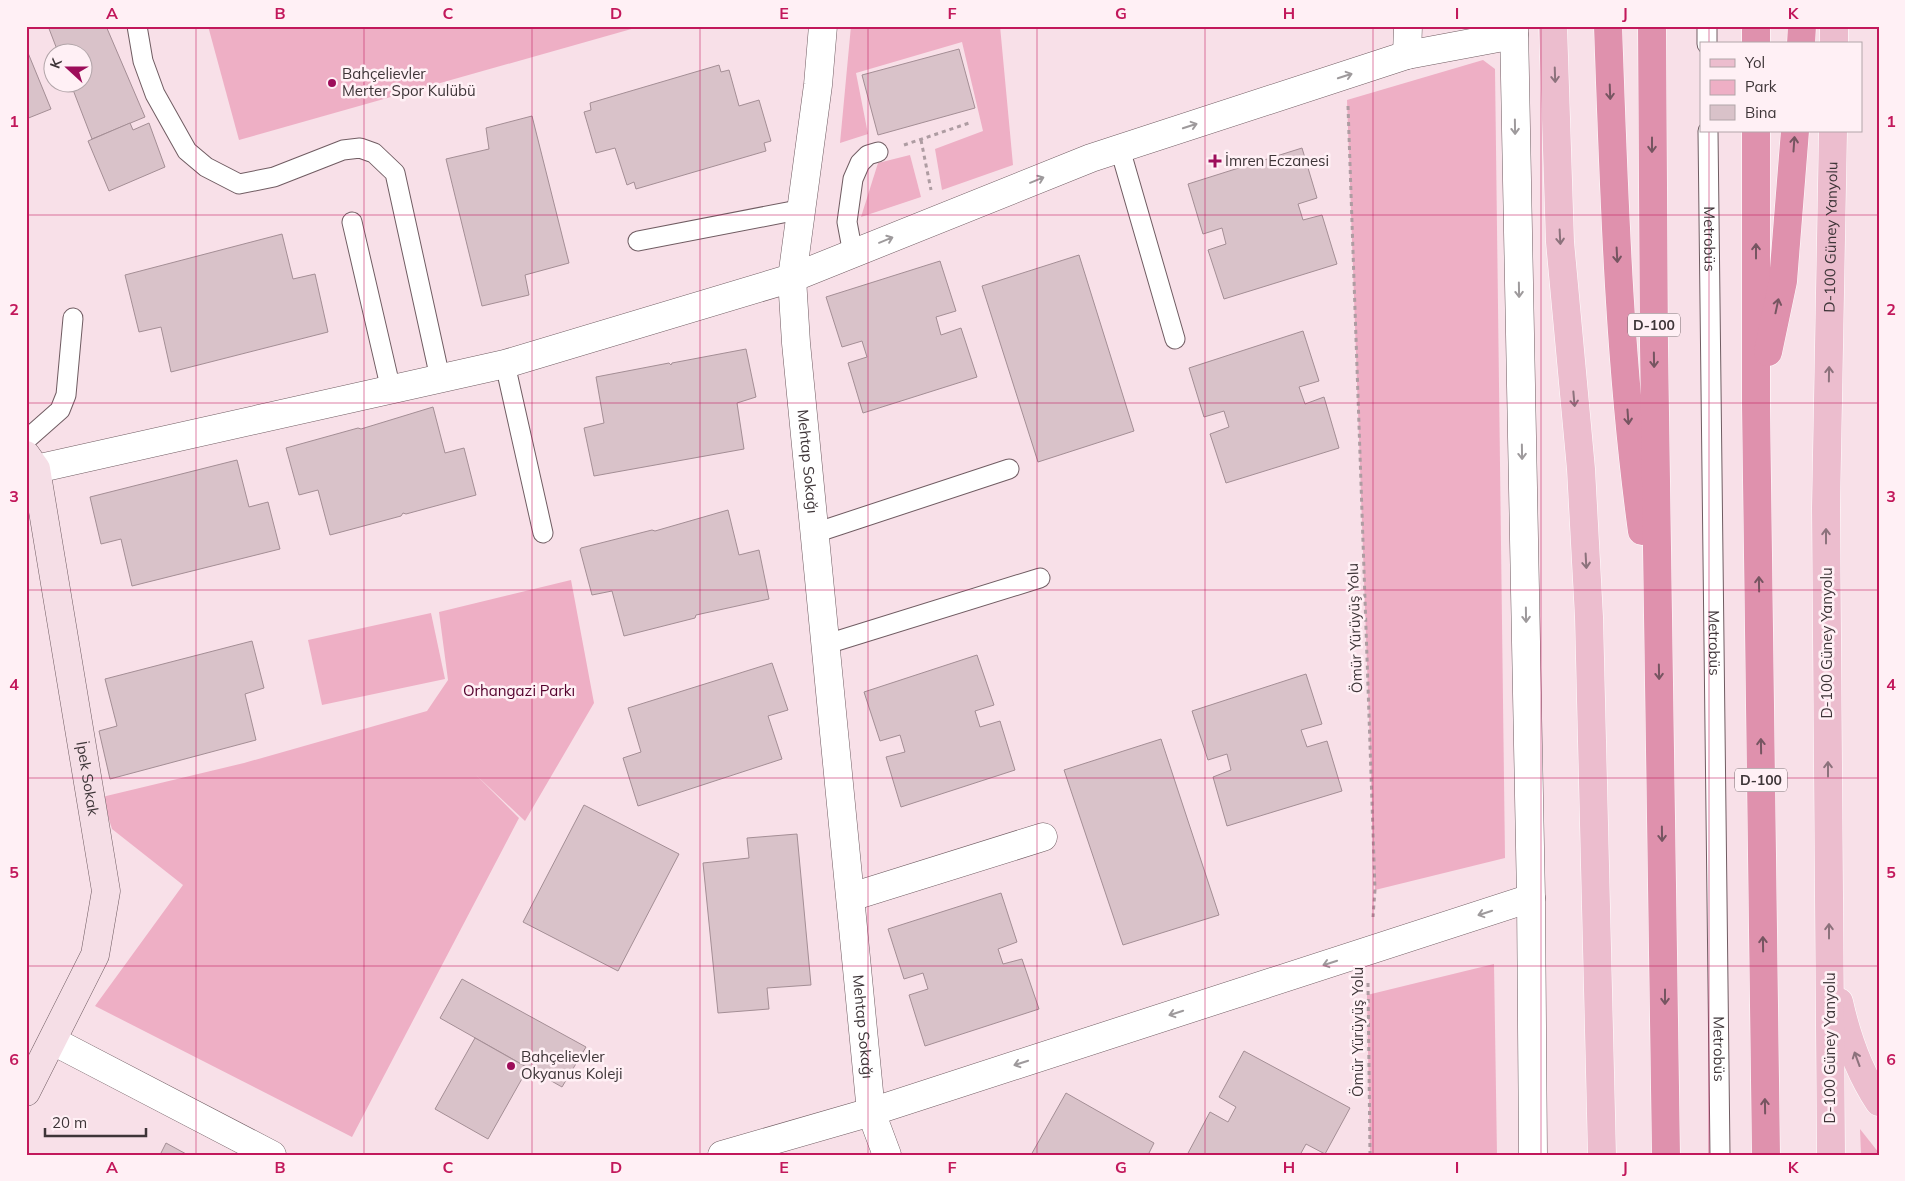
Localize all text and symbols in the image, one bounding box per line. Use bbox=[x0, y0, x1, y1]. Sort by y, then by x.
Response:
text: A bbox=[106, 3, 118, 23]
text: B bbox=[274, 3, 286, 23]
text: C bbox=[443, 3, 454, 23]
text: D bbox=[610, 3, 622, 23]
text: E bbox=[779, 3, 789, 23]
text: F bbox=[947, 3, 957, 23]
text: G bbox=[1115, 3, 1127, 23]
text: H bbox=[1283, 3, 1295, 23]
text: I bbox=[1455, 3, 1459, 23]
text: J bbox=[1622, 3, 1628, 23]
text: K bbox=[1788, 3, 1800, 23]
north arrow bbox=[42, 42, 92, 92]
legend bbox=[1700, 42, 1862, 132]
text: Yol bbox=[1744, 53, 1765, 72]
text: K bbox=[46, 55, 66, 71]
place label: Bahçelievler Merter Spor Kulübü bbox=[342, 64, 476, 100]
one-way arrow bbox=[1550, 67, 1559, 83]
one-way arrow bbox=[1337, 70, 1353, 80]
marker: Bahçelievler Merter Spor Kulübü bbox=[326, 77, 338, 89]
text: Park bbox=[1745, 77, 1777, 96]
one-way arrow bbox=[1606, 84, 1615, 100]
text: Bina bbox=[1745, 103, 1777, 122]
text: 1 bbox=[9, 111, 19, 131]
text: 1 bbox=[1886, 111, 1896, 131]
one-way arrow bbox=[1511, 119, 1520, 135]
one-way arrow bbox=[1182, 121, 1198, 130]
one-way arrow bbox=[1647, 136, 1657, 153]
one-way arrow bbox=[1789, 137, 1798, 153]
place label: İmren Eczanesi bbox=[1225, 151, 1329, 170]
marker: İmren Eczanesi bbox=[1209, 155, 1221, 167]
street label: D-100 Güney Yanyolu bbox=[1820, 161, 1841, 313]
one-way arrow bbox=[1029, 174, 1044, 184]
street label: Metrobüs bbox=[1700, 206, 1720, 272]
one-way arrow bbox=[1556, 229, 1565, 245]
one-way arrow bbox=[878, 235, 893, 245]
one-way arrow bbox=[1751, 243, 1761, 260]
one-way arrow bbox=[1613, 247, 1622, 263]
one-way arrow bbox=[1514, 282, 1524, 298]
one-way arrow bbox=[1773, 298, 1783, 314]
text: 2 bbox=[9, 299, 19, 319]
text: 2 bbox=[1886, 299, 1896, 319]
road number: D-100 bbox=[1628, 314, 1680, 336]
one-way arrow bbox=[1649, 352, 1659, 368]
one-way arrow bbox=[1824, 366, 1833, 382]
one-way arrow bbox=[1569, 391, 1579, 407]
street label: Mehtap Sokağı bbox=[794, 408, 823, 514]
one-way arrow bbox=[1624, 409, 1633, 425]
one-way arrow bbox=[1517, 444, 1527, 460]
text: 3 bbox=[9, 486, 19, 506]
text: 3 bbox=[1886, 486, 1896, 506]
one-way arrow bbox=[1821, 528, 1831, 544]
one-way arrow bbox=[1581, 553, 1590, 569]
street label: Ömür Yürüyüş Yolu bbox=[1343, 563, 1366, 693]
street label: D-100 Güney Yanyolu bbox=[1817, 567, 1836, 719]
one-way arrow bbox=[1754, 576, 1764, 592]
one-way arrow bbox=[1521, 607, 1530, 623]
street label: Metrobüs bbox=[1705, 610, 1724, 676]
one-way arrow bbox=[1654, 664, 1664, 680]
text: 4 bbox=[9, 674, 19, 694]
text: 4 bbox=[1886, 674, 1896, 694]
park label: Orhangazi Parkı bbox=[463, 681, 575, 700]
one-way arrow bbox=[1756, 738, 1766, 754]
street label: İpek Sokak bbox=[72, 740, 103, 817]
one-way arrow bbox=[1823, 761, 1833, 777]
road number: D-100 bbox=[1735, 768, 1787, 792]
one-way arrow bbox=[1657, 826, 1667, 842]
text: 5 bbox=[9, 862, 19, 882]
text: 5 bbox=[1886, 862, 1896, 882]
one-way arrow bbox=[1477, 909, 1493, 919]
one-way arrow bbox=[1824, 923, 1834, 940]
one-way arrow bbox=[1758, 936, 1768, 952]
one-way arrow bbox=[1323, 959, 1339, 969]
street label: Ömür Yürüyüş Yolu bbox=[1348, 967, 1367, 1097]
street label: D-100 Güney Yanyolu bbox=[1820, 972, 1839, 1124]
street label: Mehtap Sokağı bbox=[849, 974, 878, 1079]
one-way arrow bbox=[1660, 989, 1669, 1005]
one-way arrow bbox=[1168, 1009, 1184, 1019]
street label: Metrobüs bbox=[1709, 1016, 1729, 1082]
place label: Bahçelievler Okyanus Koleji bbox=[521, 1047, 622, 1083]
text: 6 bbox=[9, 1049, 19, 1069]
text: 6 bbox=[1886, 1049, 1896, 1069]
one-way arrow bbox=[1852, 1052, 1861, 1067]
one-way arrow bbox=[1014, 1059, 1030, 1069]
marker: Bahçelievler Okyanus Koleji bbox=[505, 1060, 517, 1072]
one-way arrow bbox=[1760, 1098, 1770, 1114]
scale bar bbox=[45, 1106, 146, 1138]
text: 20 m bbox=[52, 1113, 87, 1132]
text: A bbox=[106, 1157, 118, 1177]
text: B bbox=[274, 1157, 286, 1177]
text: C bbox=[443, 1157, 454, 1177]
text: D bbox=[610, 1157, 622, 1177]
text: E bbox=[779, 1157, 789, 1177]
text: F bbox=[947, 1157, 957, 1177]
text: G bbox=[1115, 1157, 1127, 1177]
text: H bbox=[1283, 1157, 1295, 1177]
text: I bbox=[1455, 1157, 1459, 1177]
text: J bbox=[1622, 1157, 1628, 1177]
text: K bbox=[1788, 1157, 1800, 1177]

